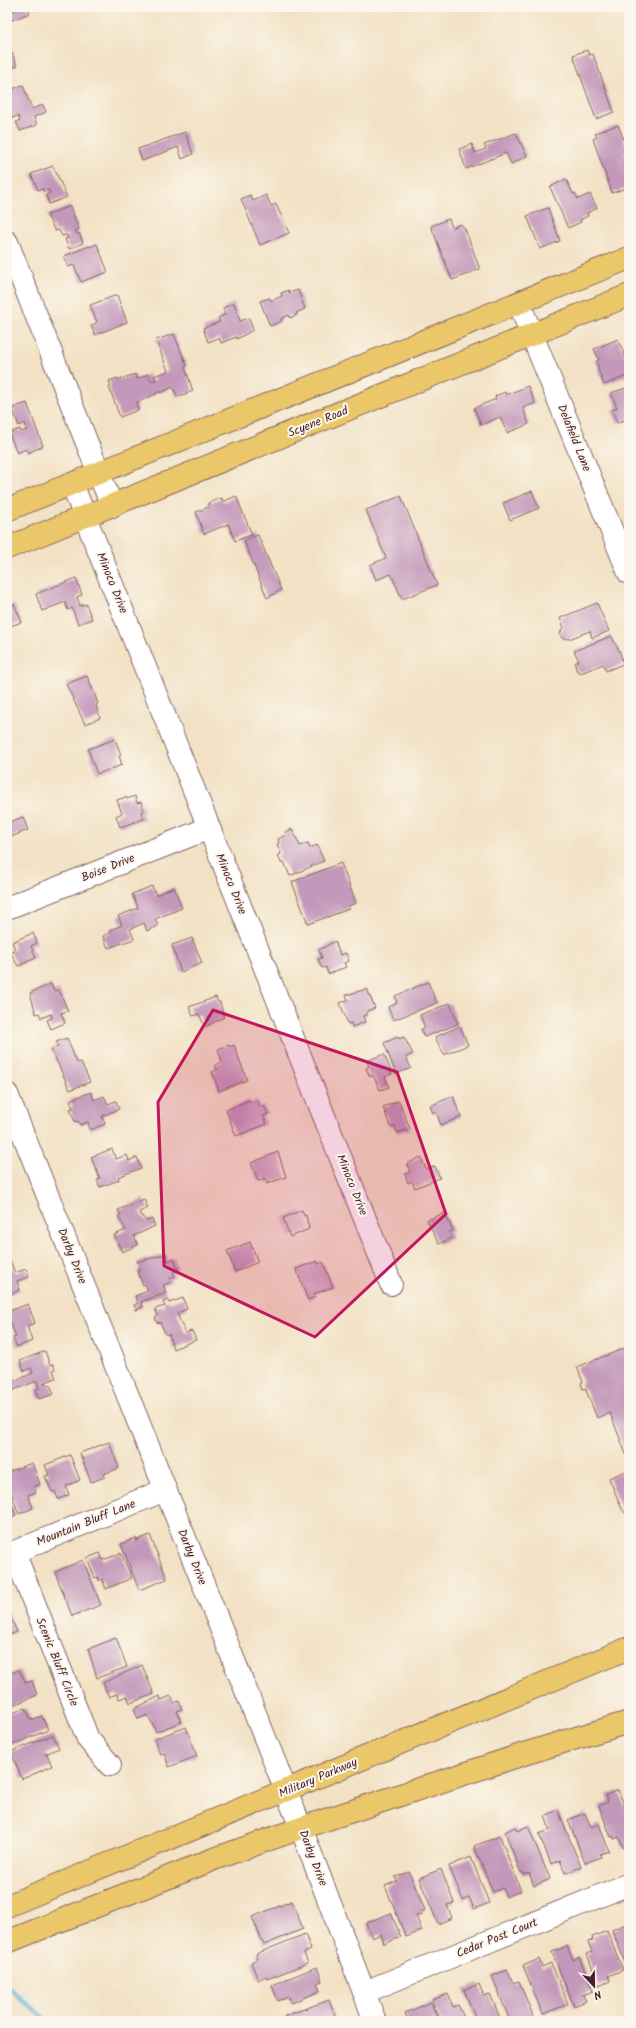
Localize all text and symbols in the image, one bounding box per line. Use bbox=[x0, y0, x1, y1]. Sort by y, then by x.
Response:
street label: Scyene Road bbox=[285, 401, 352, 443]
street label: Delafield Lane bbox=[552, 401, 596, 475]
street label: Minoco Drive bbox=[91, 549, 133, 617]
street label: Boise Drive bbox=[78, 848, 138, 887]
street label: Minoco Drive bbox=[210, 850, 252, 918]
street label: Minoco Drive bbox=[331, 1151, 373, 1219]
street label: Darby Drive bbox=[52, 1225, 92, 1288]
street label: Mountain Bluff Lane bbox=[33, 1494, 139, 1552]
street label: Darby Drive bbox=[172, 1526, 212, 1589]
street label: Scenic Bluff Circle bbox=[31, 1615, 84, 1710]
street label: Military Parkway bbox=[276, 1753, 361, 1803]
street label: Darby Drive bbox=[294, 1827, 333, 1890]
street label: Cedar Post Court bbox=[453, 1913, 541, 1963]
north arrow bbox=[574, 1966, 614, 2006]
text: N bbox=[591, 1985, 604, 2004]

